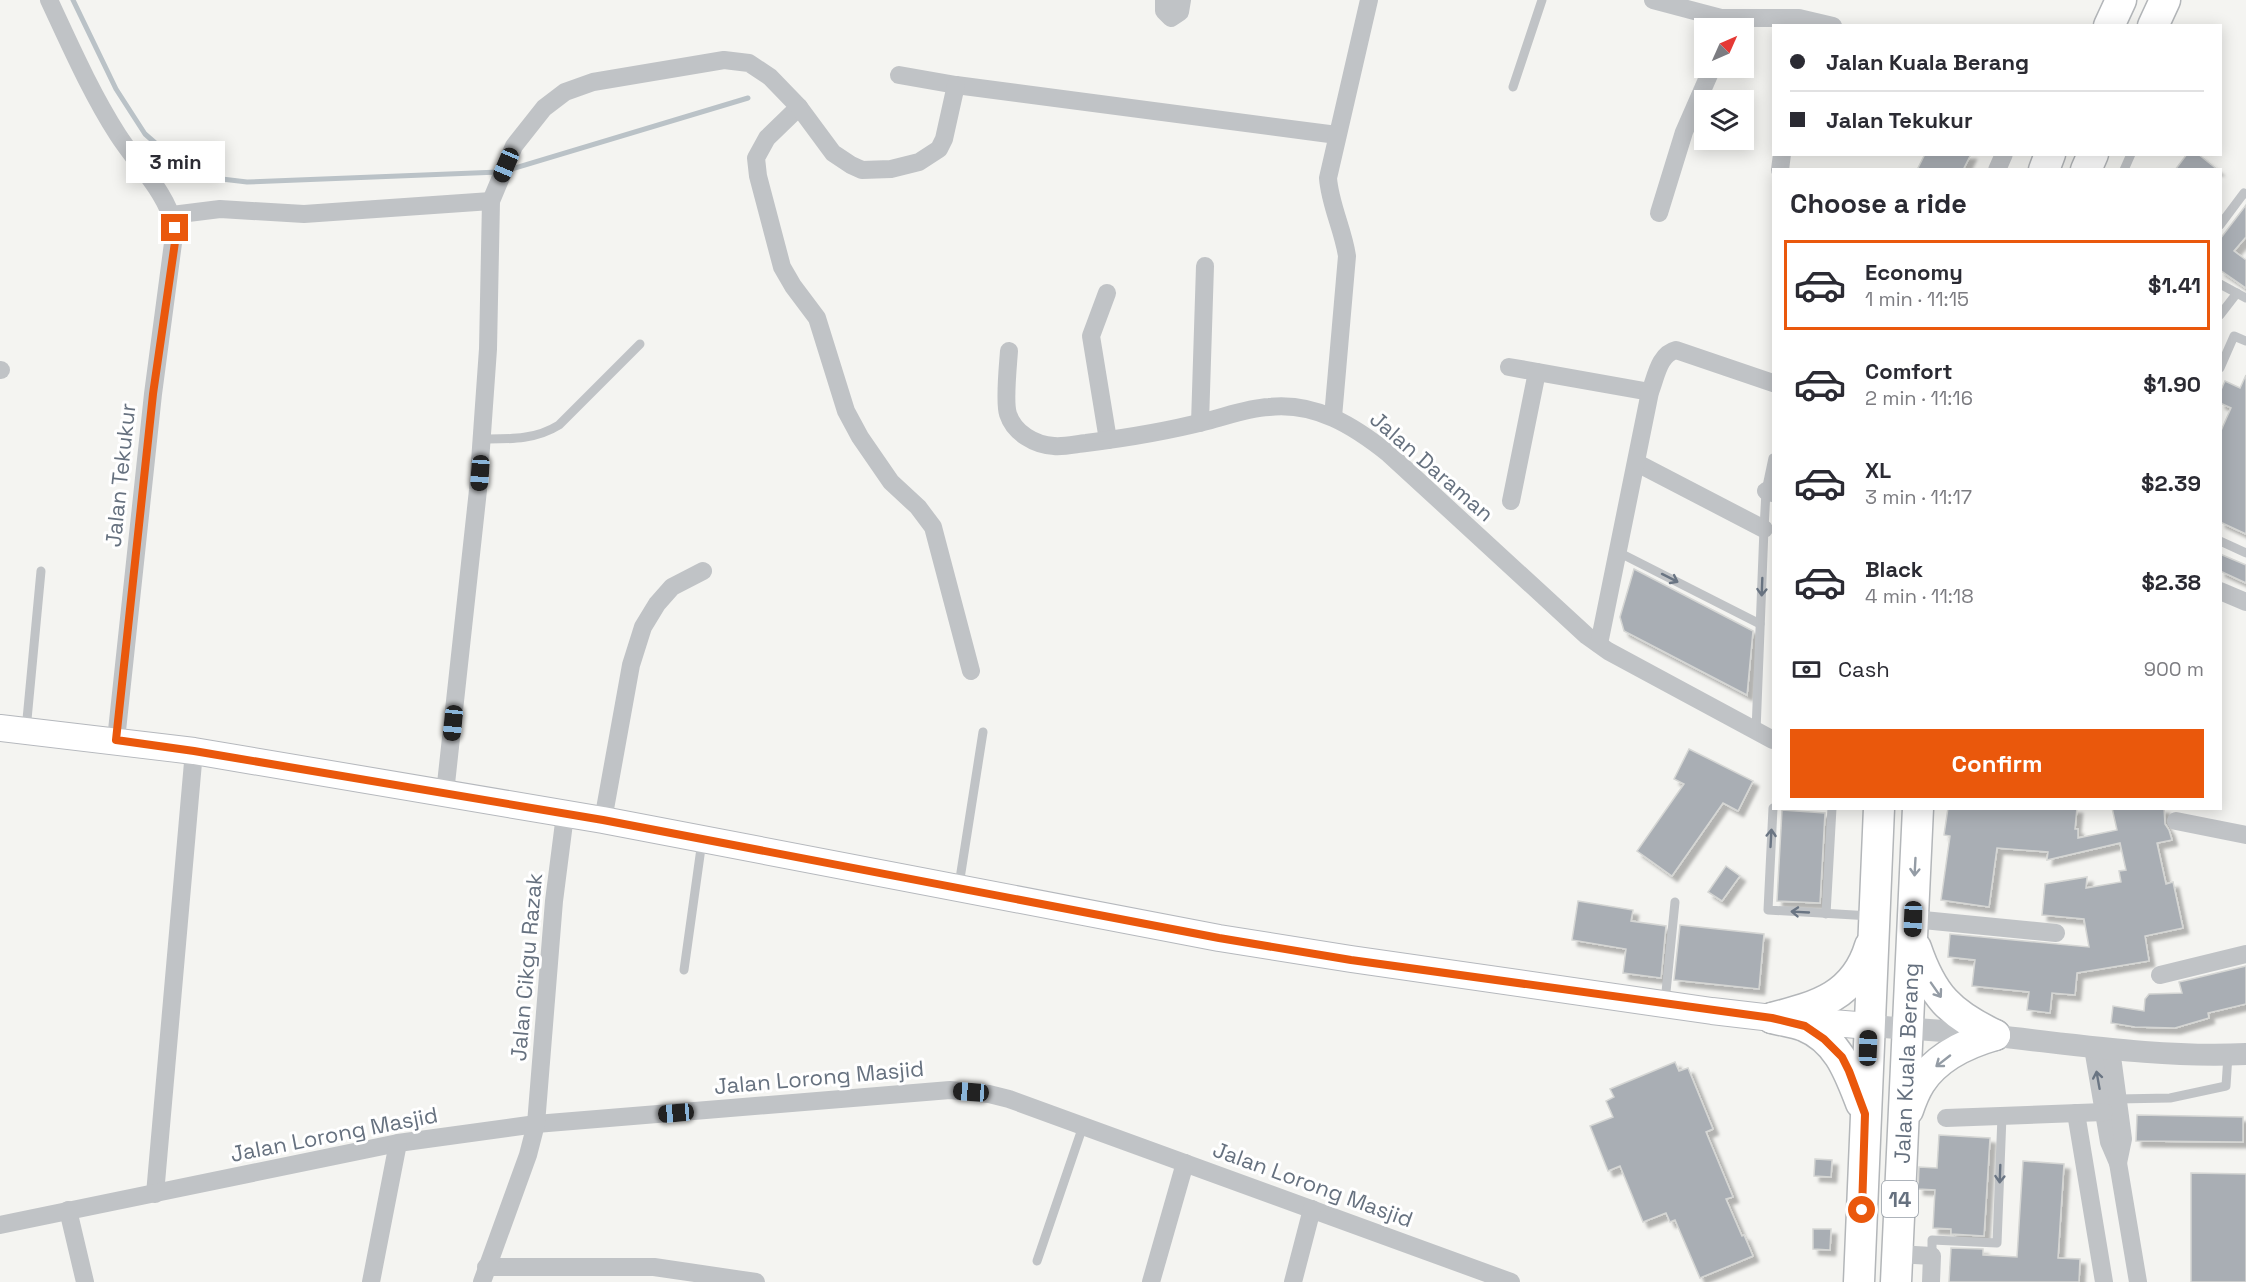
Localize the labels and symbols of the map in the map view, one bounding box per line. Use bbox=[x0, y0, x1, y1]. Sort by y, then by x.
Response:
north arrow bbox=[1694, 18, 1754, 78]
callout: 3 min bbox=[126, 141, 225, 183]
car bbox=[491, 145, 521, 185]
route end bbox=[161, 214, 188, 241]
street label: Jalan Tekukur bbox=[99, 402, 141, 548]
street label: Jalan Daraman bbox=[1364, 405, 1500, 527]
car bbox=[470, 454, 490, 492]
one-way arrow bbox=[1661, 573, 1679, 585]
one-way arrow bbox=[1756, 577, 1767, 597]
car bbox=[442, 704, 464, 742]
one-way arrow bbox=[1766, 829, 1777, 849]
one-way arrow bbox=[1910, 856, 1921, 876]
street label: Jalan Cikgu Razak bbox=[504, 872, 548, 1062]
car bbox=[1903, 901, 1923, 937]
one-way arrow bbox=[1790, 906, 1810, 917]
street label: Jalan Kuala Berang bbox=[1888, 962, 1925, 1164]
one-way arrow bbox=[1930, 982, 1942, 998]
car bbox=[1858, 1030, 1878, 1066]
street label: Jalan Lorong Masjid bbox=[713, 1054, 925, 1100]
one-way arrow bbox=[1935, 1054, 1951, 1067]
one-way arrow bbox=[2092, 1070, 2103, 1090]
car bbox=[952, 1082, 990, 1102]
street label: Jalan Lorong Masjid bbox=[228, 1100, 440, 1168]
car bbox=[657, 1102, 695, 1124]
street label: Jalan Lorong Masjid bbox=[1209, 1135, 1417, 1233]
one-way arrow bbox=[1994, 1164, 2005, 1184]
road number: 14 bbox=[1882, 1181, 1918, 1217]
route start bbox=[1848, 1196, 1875, 1223]

